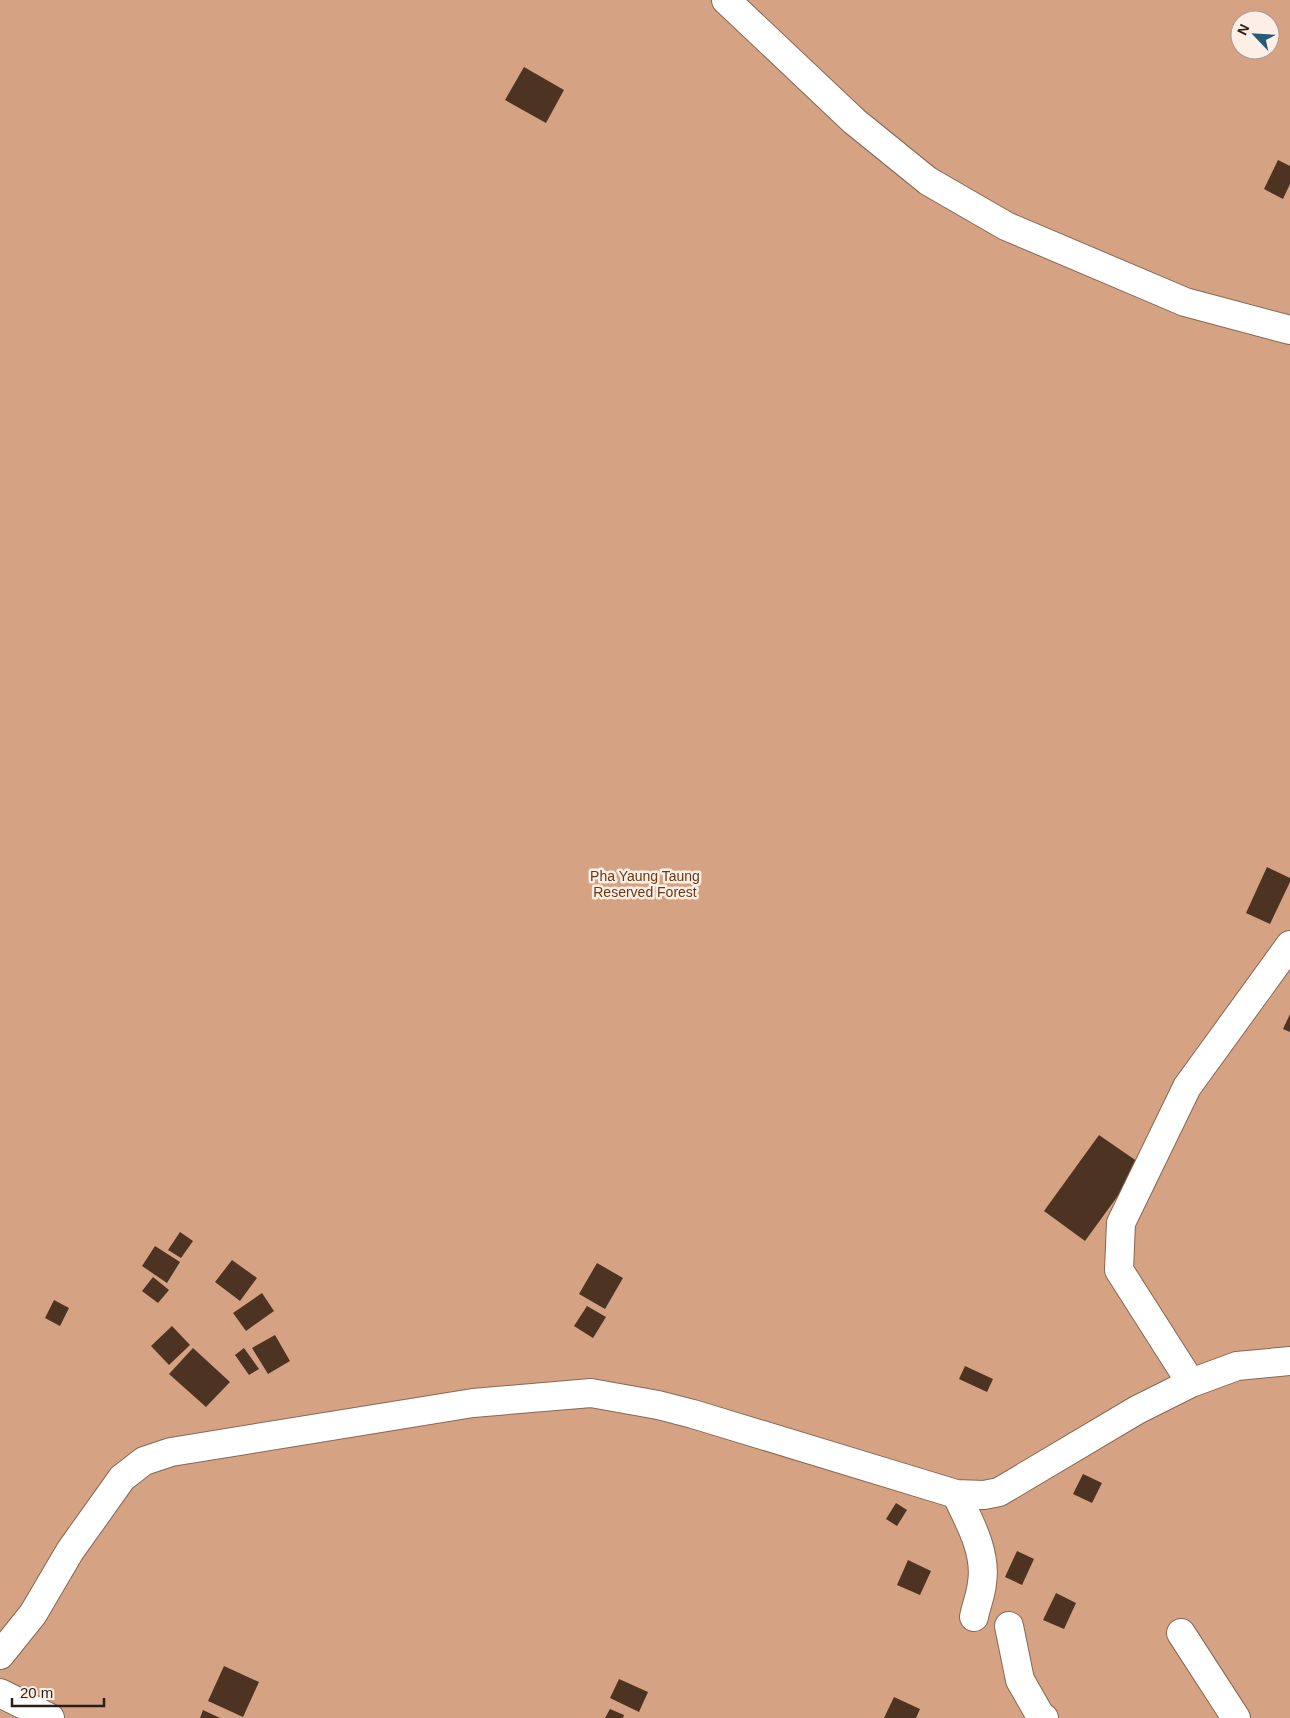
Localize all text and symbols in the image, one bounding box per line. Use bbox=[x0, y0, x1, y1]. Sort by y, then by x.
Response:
north arrow bbox=[1230, 10, 1280, 60]
text: N bbox=[1234, 22, 1253, 37]
park label: Pha Yaung Taung Reserved Forest bbox=[590, 868, 700, 900]
scale bar bbox=[12, 1676, 105, 1708]
text: 20 m bbox=[20, 1684, 53, 1701]

